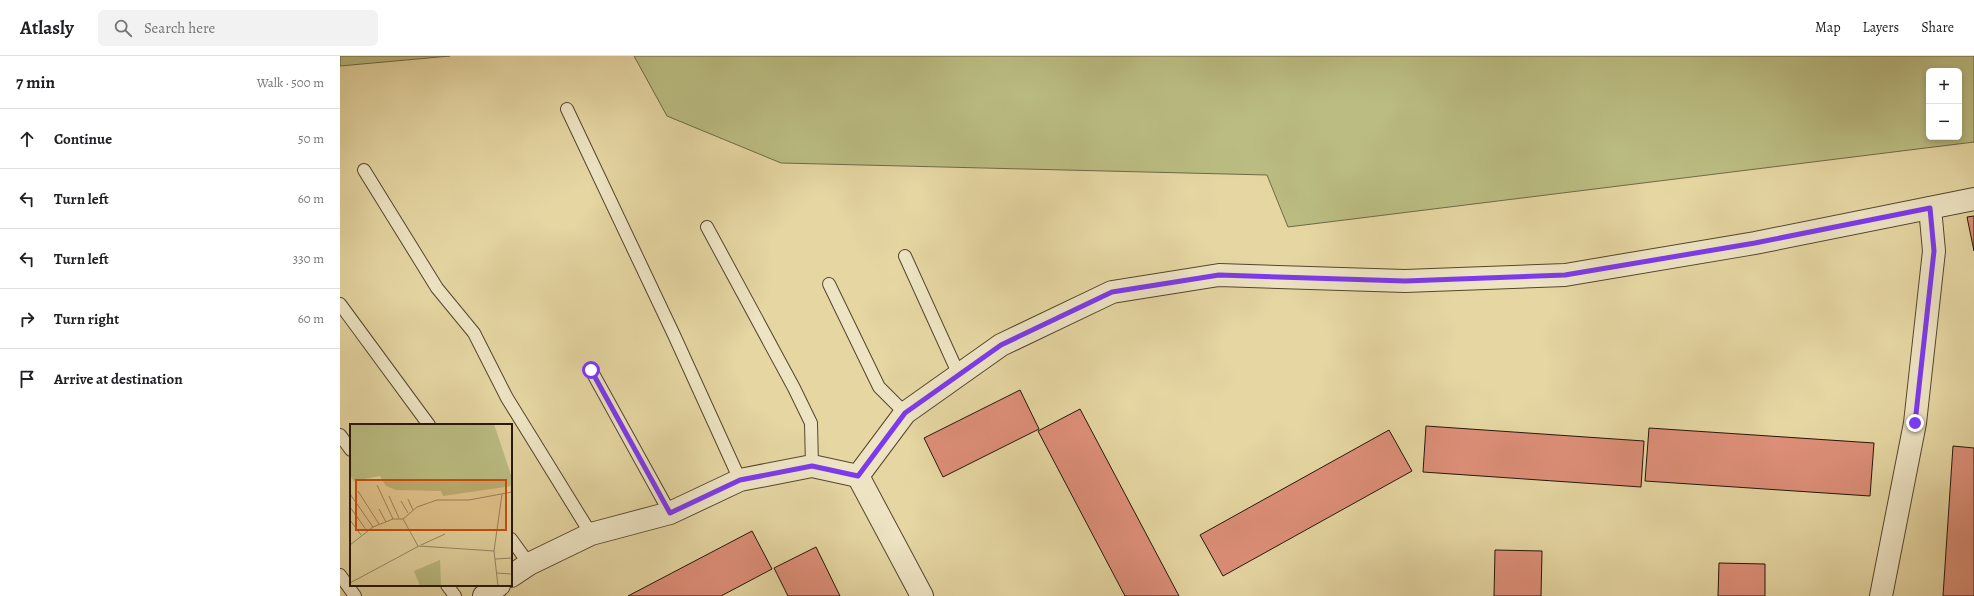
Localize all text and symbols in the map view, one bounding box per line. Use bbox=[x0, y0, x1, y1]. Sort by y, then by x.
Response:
search box bbox=[98, 10, 378, 46]
text: Atlasly bbox=[20, 15, 74, 41]
icon: search bbox=[112, 17, 134, 39]
text: Search here bbox=[144, 18, 215, 38]
text: Map bbox=[1815, 18, 1841, 37]
text: Layers bbox=[1863, 18, 1899, 37]
text: Share bbox=[1921, 18, 1954, 37]
map controls bbox=[1926, 68, 1962, 140]
button: + bbox=[1926, 68, 1962, 104]
text: 7 min bbox=[16, 71, 55, 94]
text: Walk · 500 m bbox=[257, 74, 324, 91]
button: − bbox=[1926, 104, 1962, 140]
icon: ahead bbox=[16, 128, 38, 150]
text: Continue bbox=[54, 129, 112, 149]
text: 50 m bbox=[298, 130, 324, 147]
icon: left bbox=[16, 188, 38, 210]
text: Turn left bbox=[54, 189, 109, 209]
text: 60 m bbox=[298, 190, 324, 207]
icon: left bbox=[16, 248, 38, 270]
text: Turn left bbox=[54, 249, 109, 269]
text: 330 m bbox=[293, 250, 324, 267]
icon: right bbox=[16, 308, 38, 330]
text: Turn right bbox=[54, 309, 119, 329]
text: 60 m bbox=[298, 310, 324, 327]
route start bbox=[582, 361, 600, 379]
icon: arrive bbox=[16, 368, 38, 390]
text: Arrive at destination bbox=[54, 369, 183, 389]
route end bbox=[1906, 414, 1924, 432]
inset map bbox=[350, 424, 512, 586]

